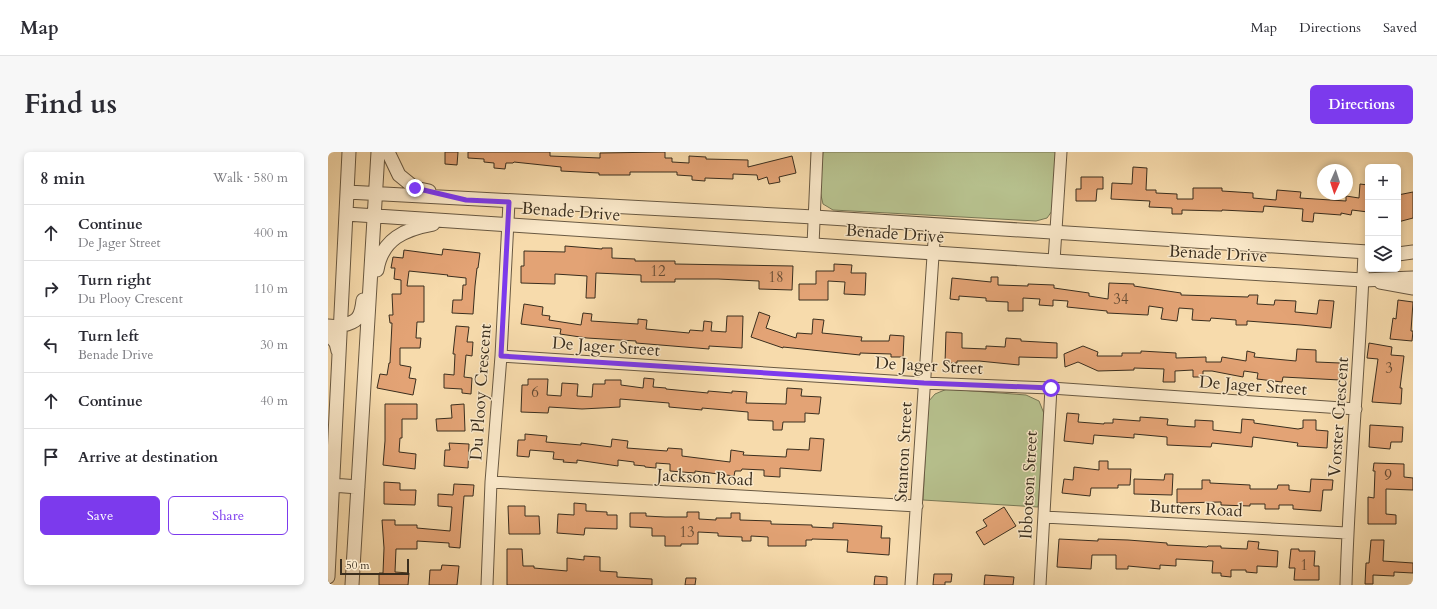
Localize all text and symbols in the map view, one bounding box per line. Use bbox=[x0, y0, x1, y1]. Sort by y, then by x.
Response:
text: Map bbox=[20, 15, 59, 41]
text: Map bbox=[1251, 18, 1277, 37]
text: Directions bbox=[1299, 18, 1361, 37]
text: Saved bbox=[1383, 18, 1417, 37]
text: Find us bbox=[24, 85, 117, 123]
button: Directions bbox=[1310, 85, 1413, 124]
north arrow bbox=[1317, 164, 1353, 200]
map controls bbox=[1365, 164, 1401, 272]
button: + bbox=[1365, 164, 1401, 200]
text: 8 min bbox=[40, 167, 85, 190]
text: Walk · 580 m bbox=[213, 169, 288, 187]
route end bbox=[406, 179, 424, 197]
street label: Benade Drive bbox=[521, 197, 621, 226]
button: − bbox=[1365, 200, 1401, 236]
text: Continue bbox=[78, 214, 143, 234]
street label: Benade Drive bbox=[845, 219, 945, 248]
icon: ahead bbox=[40, 222, 62, 244]
text: 400 m bbox=[254, 224, 288, 242]
text: De Jager Street bbox=[78, 234, 161, 252]
button: layers bbox=[1365, 236, 1401, 272]
street label: Benade Drive bbox=[1168, 239, 1268, 268]
house number: 12 bbox=[650, 261, 666, 281]
house number: 18 bbox=[768, 267, 784, 287]
text: Turn right bbox=[78, 270, 151, 290]
icon: right bbox=[40, 278, 62, 300]
text: 110 m bbox=[254, 280, 288, 298]
house number: 34 bbox=[1113, 289, 1129, 309]
text: Du Plooy Crescent bbox=[78, 290, 183, 308]
street label: Du Plooy Crescent bbox=[464, 322, 497, 461]
text: Turn left bbox=[78, 326, 139, 346]
street label: De Jager Street bbox=[551, 331, 661, 362]
icon: left bbox=[40, 334, 62, 356]
text: 30 m bbox=[260, 336, 288, 354]
text: Benade Drive bbox=[78, 346, 154, 364]
street label: De Jager Street bbox=[874, 351, 984, 380]
street label: Vorster Crescent bbox=[1323, 355, 1354, 478]
house number: 3 bbox=[1385, 358, 1393, 378]
street label: De Jager Street bbox=[1198, 370, 1308, 401]
route start bbox=[1042, 379, 1060, 397]
house number: 6 bbox=[531, 382, 539, 402]
icon: ahead bbox=[40, 390, 62, 412]
text: Continue bbox=[78, 391, 143, 411]
text: 40 m bbox=[260, 392, 288, 410]
street label: Stanton Street bbox=[889, 401, 918, 503]
street label: Ibbotson Street bbox=[1014, 430, 1043, 540]
icon: arrive bbox=[40, 446, 62, 468]
text: Arrive at destination bbox=[78, 447, 218, 467]
street label: Jackson Road bbox=[653, 463, 754, 492]
house number: 9 bbox=[1384, 465, 1392, 485]
street label: Butters Road bbox=[1149, 495, 1243, 522]
button: Save bbox=[40, 496, 160, 535]
button: Share bbox=[168, 496, 288, 535]
house number: 13 bbox=[679, 522, 695, 542]
house number: 1 bbox=[1300, 555, 1308, 575]
scale bar bbox=[340, 557, 409, 576]
text: 50 m bbox=[346, 558, 370, 573]

